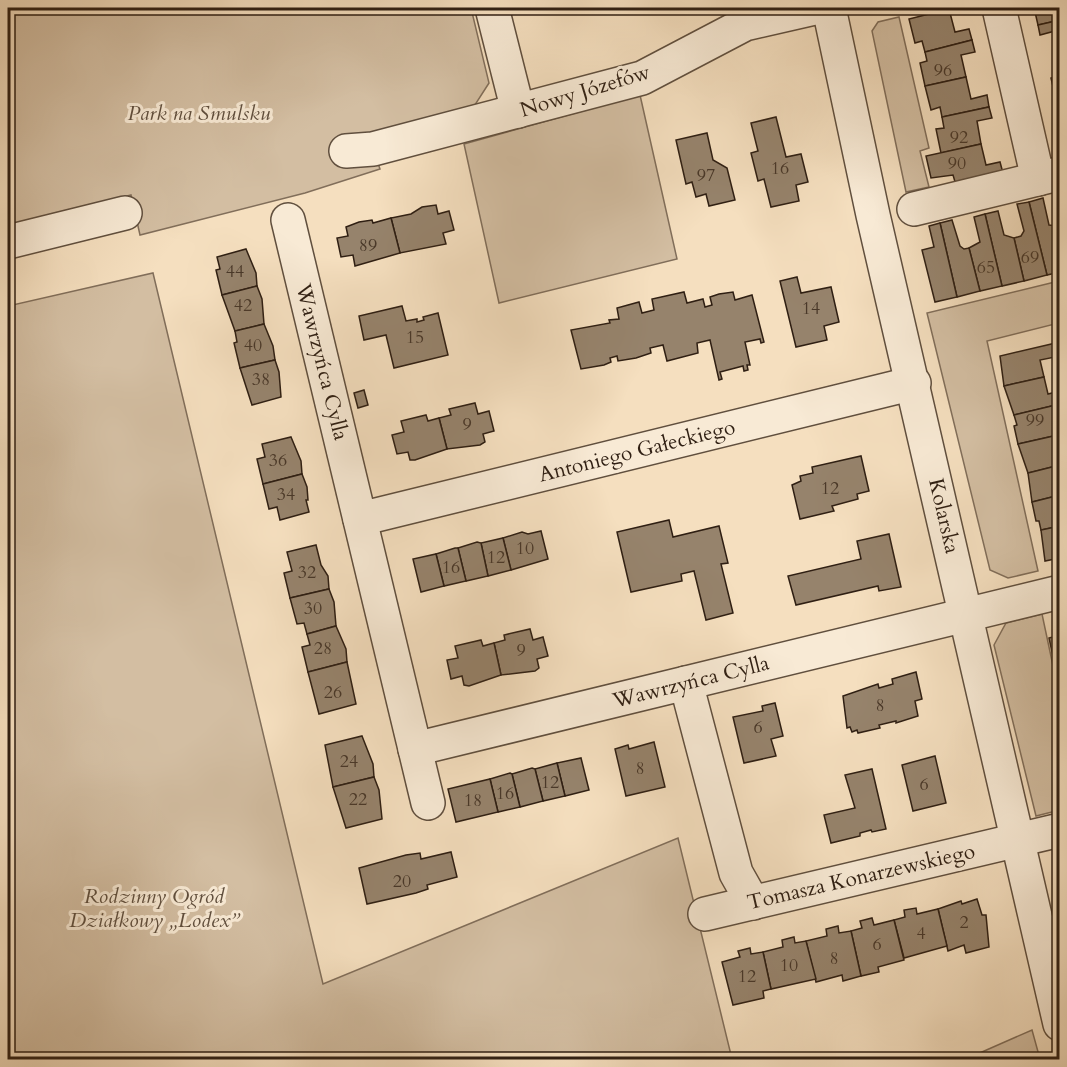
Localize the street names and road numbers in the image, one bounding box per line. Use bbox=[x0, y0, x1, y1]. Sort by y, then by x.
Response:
street label: Nowy Józefów bbox=[516, 57, 654, 125]
street label: Wawrzyńca Cylla bbox=[288, 280, 355, 443]
street label: Antoniego Gałeckiego bbox=[536, 413, 738, 489]
street label: Kolarska bbox=[921, 476, 967, 556]
street label: Wawrzyńca Cylla bbox=[609, 649, 772, 716]
street label: Tomasza Konarzewskiego bbox=[744, 837, 978, 917]

